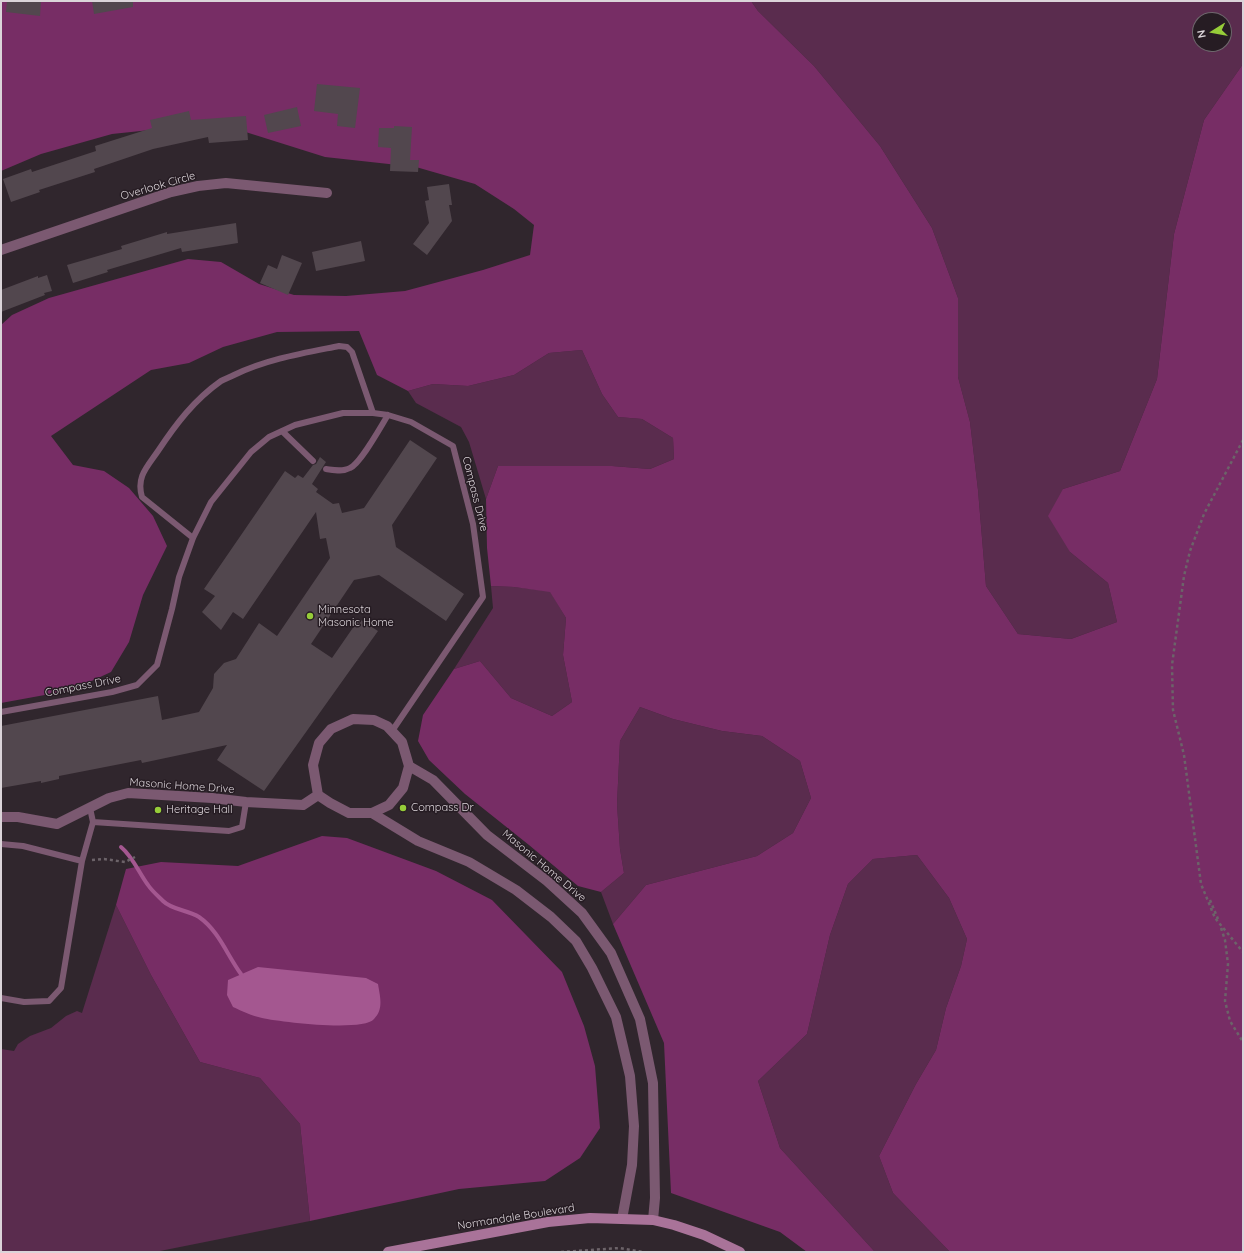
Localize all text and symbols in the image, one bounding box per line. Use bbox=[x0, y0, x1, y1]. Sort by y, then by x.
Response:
north arrow bbox=[1192, 12, 1232, 52]
text: N bbox=[1194, 29, 1209, 39]
street label: Overlook Circle bbox=[119, 169, 197, 203]
street label: Compass Drive bbox=[459, 455, 491, 533]
place label: Minnesota Masonic Home bbox=[318, 603, 394, 629]
marker: Minnesota Masonic Home bbox=[305, 611, 315, 621]
street label: Compass Drive bbox=[44, 672, 122, 700]
street label: Masonic Home Drive bbox=[129, 776, 235, 796]
place label: Compass Dr bbox=[411, 801, 474, 815]
place label: Heritage Hall bbox=[166, 803, 233, 817]
marker: Compass Dr bbox=[398, 803, 408, 813]
marker: Heritage Hall bbox=[153, 805, 163, 815]
street label: Masonic Home Drive bbox=[499, 827, 589, 905]
street label: Normandale Boulevard bbox=[456, 1201, 576, 1233]

